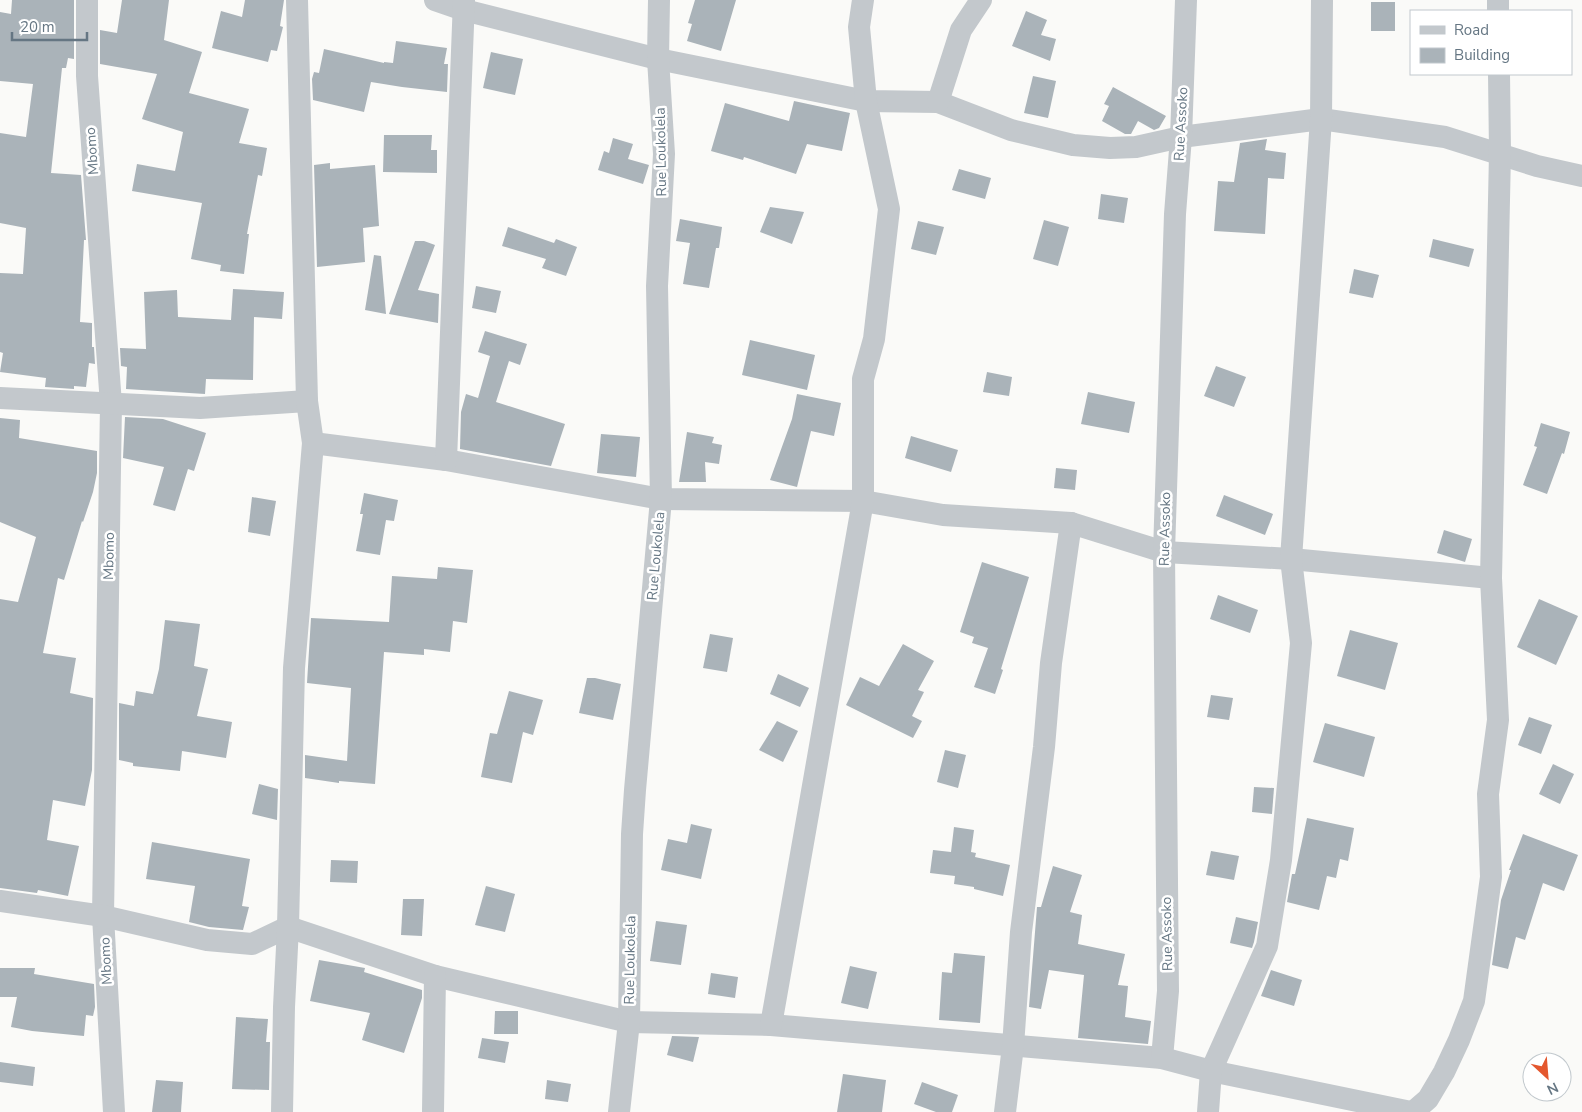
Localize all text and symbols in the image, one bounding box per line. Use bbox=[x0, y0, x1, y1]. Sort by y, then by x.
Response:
scale bar bbox=[12, 10, 88, 42]
legend bbox=[1410, 10, 1572, 75]
text: 20 m bbox=[20, 17, 55, 37]
text: Road bbox=[1454, 20, 1489, 40]
text: Building bbox=[1454, 45, 1510, 65]
street label: Rue Assoko bbox=[1170, 86, 1192, 162]
street label: Rue Loukolela bbox=[651, 107, 671, 197]
street label: Mbomo bbox=[81, 126, 103, 175]
street label: Rue Assoko bbox=[1155, 492, 1175, 566]
street label: Rue Loukolela bbox=[643, 511, 669, 601]
street label: Mbomo bbox=[99, 532, 119, 580]
street label: Rue Assoko bbox=[1157, 897, 1177, 971]
street label: Rue Loukolela bbox=[620, 915, 640, 1005]
street label: Mbomo bbox=[95, 936, 117, 985]
north arrow bbox=[1522, 1052, 1572, 1102]
text: N bbox=[1544, 1077, 1561, 1099]

